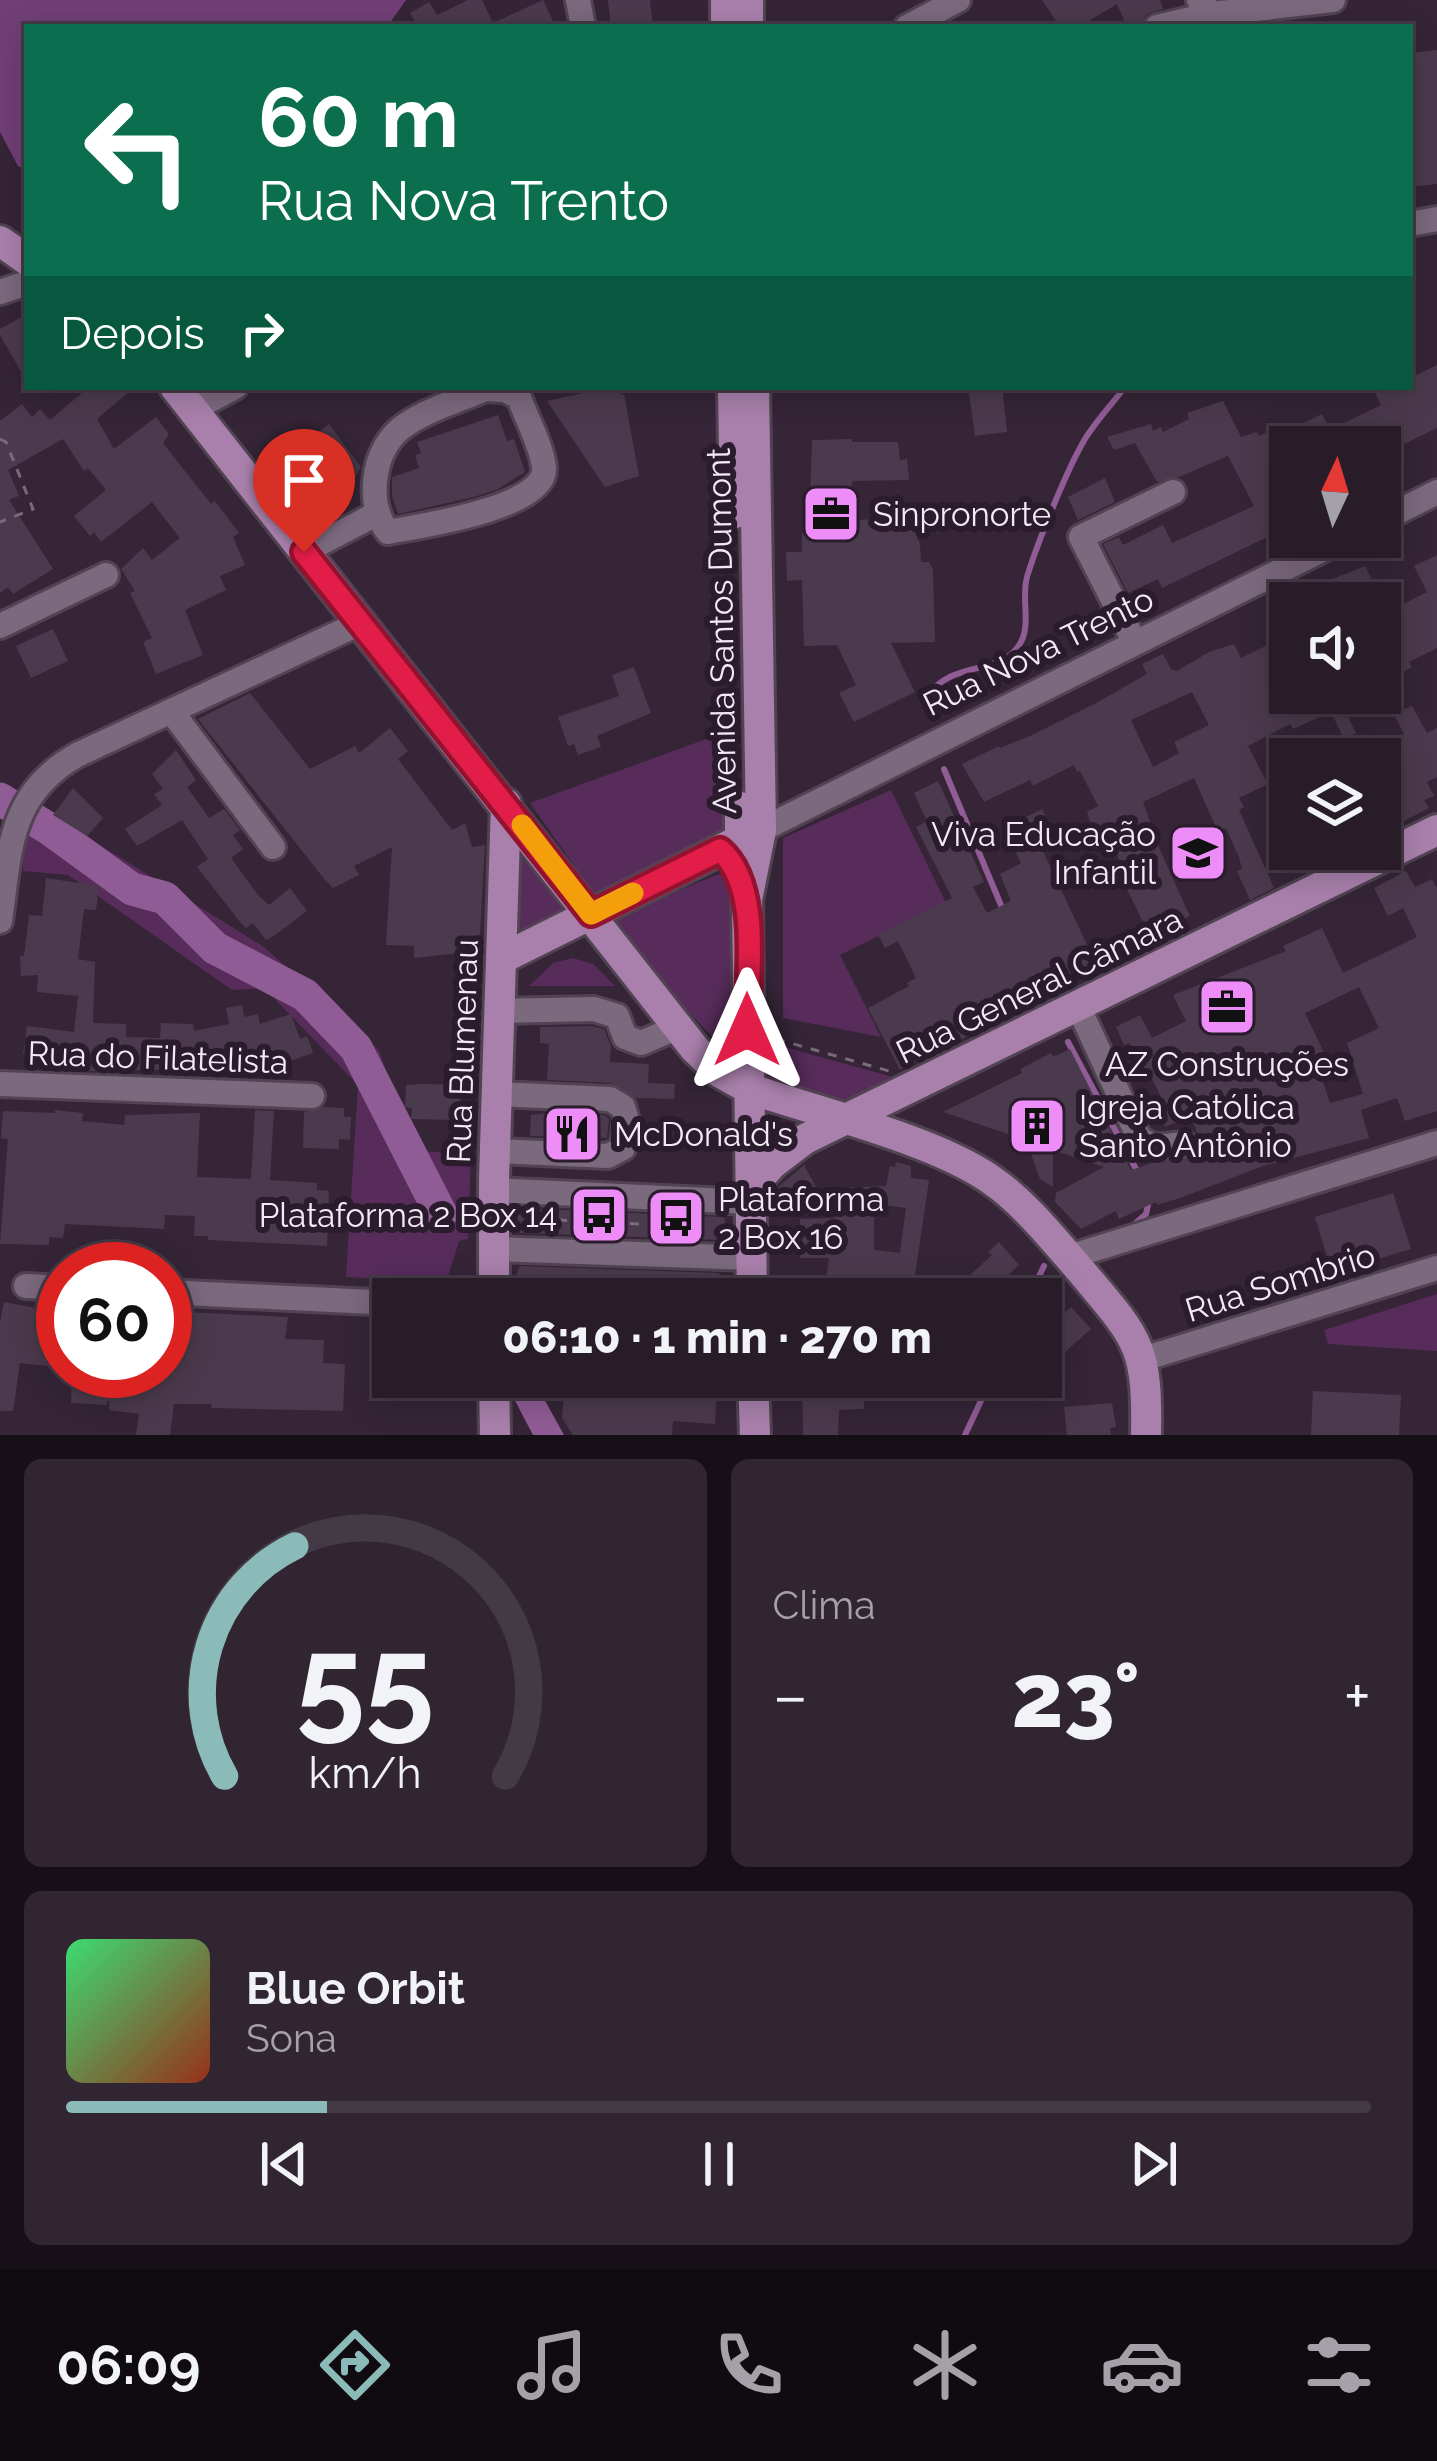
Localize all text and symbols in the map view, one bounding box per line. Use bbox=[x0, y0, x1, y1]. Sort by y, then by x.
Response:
text: 60 m bbox=[258, 68, 459, 167]
icon: left bbox=[60, 72, 216, 228]
text: Rua Nova Trento bbox=[258, 169, 669, 233]
icon: right bbox=[229, 300, 295, 366]
text: Depois bbox=[60, 307, 205, 360]
north arrow bbox=[1269, 426, 1401, 558]
map controls bbox=[1269, 426, 1401, 870]
pin bbox=[253, 429, 355, 552]
icon: arrive bbox=[271, 447, 337, 513]
street label: Avenida Santos Dumont bbox=[699, 448, 744, 814]
office icon: Sinpronorte bbox=[800, 483, 862, 545]
place label: Sinpronorte bbox=[873, 495, 1051, 534]
street label: Rua Nova Trento bbox=[917, 579, 1160, 724]
button: sound bbox=[1269, 582, 1401, 714]
button: layers bbox=[1269, 738, 1401, 870]
place label: Viva Educação Infantil bbox=[931, 815, 1157, 892]
school or university icon: Viva Educação Infantil bbox=[1167, 822, 1229, 884]
street label: Rua General Câmara bbox=[890, 899, 1189, 1072]
street label: Rua Blumenau bbox=[439, 938, 486, 1164]
position arrow bbox=[684, 967, 810, 1093]
office icon: AZ Construções bbox=[1196, 976, 1258, 1038]
street label: Rua do Filatelista bbox=[27, 1033, 289, 1082]
place label: AZ Construções bbox=[1105, 1045, 1349, 1084]
place label: Igreja Católica Santo Antônio bbox=[1079, 1088, 1295, 1165]
building icon: Igreja Católica Santo Antônio bbox=[1006, 1095, 1068, 1157]
restaurant icon: McDonald's bbox=[541, 1103, 603, 1165]
place label: McDonald's bbox=[614, 1115, 793, 1154]
place label: Plataforma 2 Box 16 bbox=[718, 1180, 884, 1257]
bus stop icon: Plataforma 2 Box 14 bbox=[568, 1184, 630, 1246]
bus stop icon: Plataforma 2 Box 16 bbox=[645, 1187, 707, 1249]
place label: Plataforma 2 Box 14 bbox=[259, 1196, 557, 1235]
street label: Rua Sombrio bbox=[1181, 1235, 1380, 1330]
speed limit sign: 60 bbox=[36, 1242, 192, 1398]
text: 06:10 · 1 min · 270 m bbox=[502, 1311, 932, 1364]
text: Clima bbox=[773, 1582, 875, 1628]
text: 55 bbox=[296, 1608, 434, 1754]
text: 23° bbox=[1012, 1642, 1140, 1748]
text: − bbox=[773, 1657, 808, 1734]
text: + bbox=[1344, 1657, 1371, 1734]
text: km/h bbox=[309, 1748, 422, 1798]
text: Blue Orbit bbox=[246, 1962, 465, 2015]
text: Sona bbox=[246, 2015, 337, 2061]
icon: previous bbox=[251, 2131, 317, 2197]
icon: pause bbox=[686, 2131, 752, 2197]
icon: next bbox=[1121, 2131, 1187, 2197]
icon: directions bbox=[313, 2323, 397, 2407]
icon: music bbox=[510, 2323, 594, 2407]
icon: phone bbox=[707, 2323, 791, 2407]
icon: climate bbox=[903, 2323, 987, 2407]
icon: car bbox=[1100, 2323, 1184, 2407]
icon: filters bbox=[1297, 2323, 1381, 2407]
text: 06:09 bbox=[56, 2333, 201, 2397]

